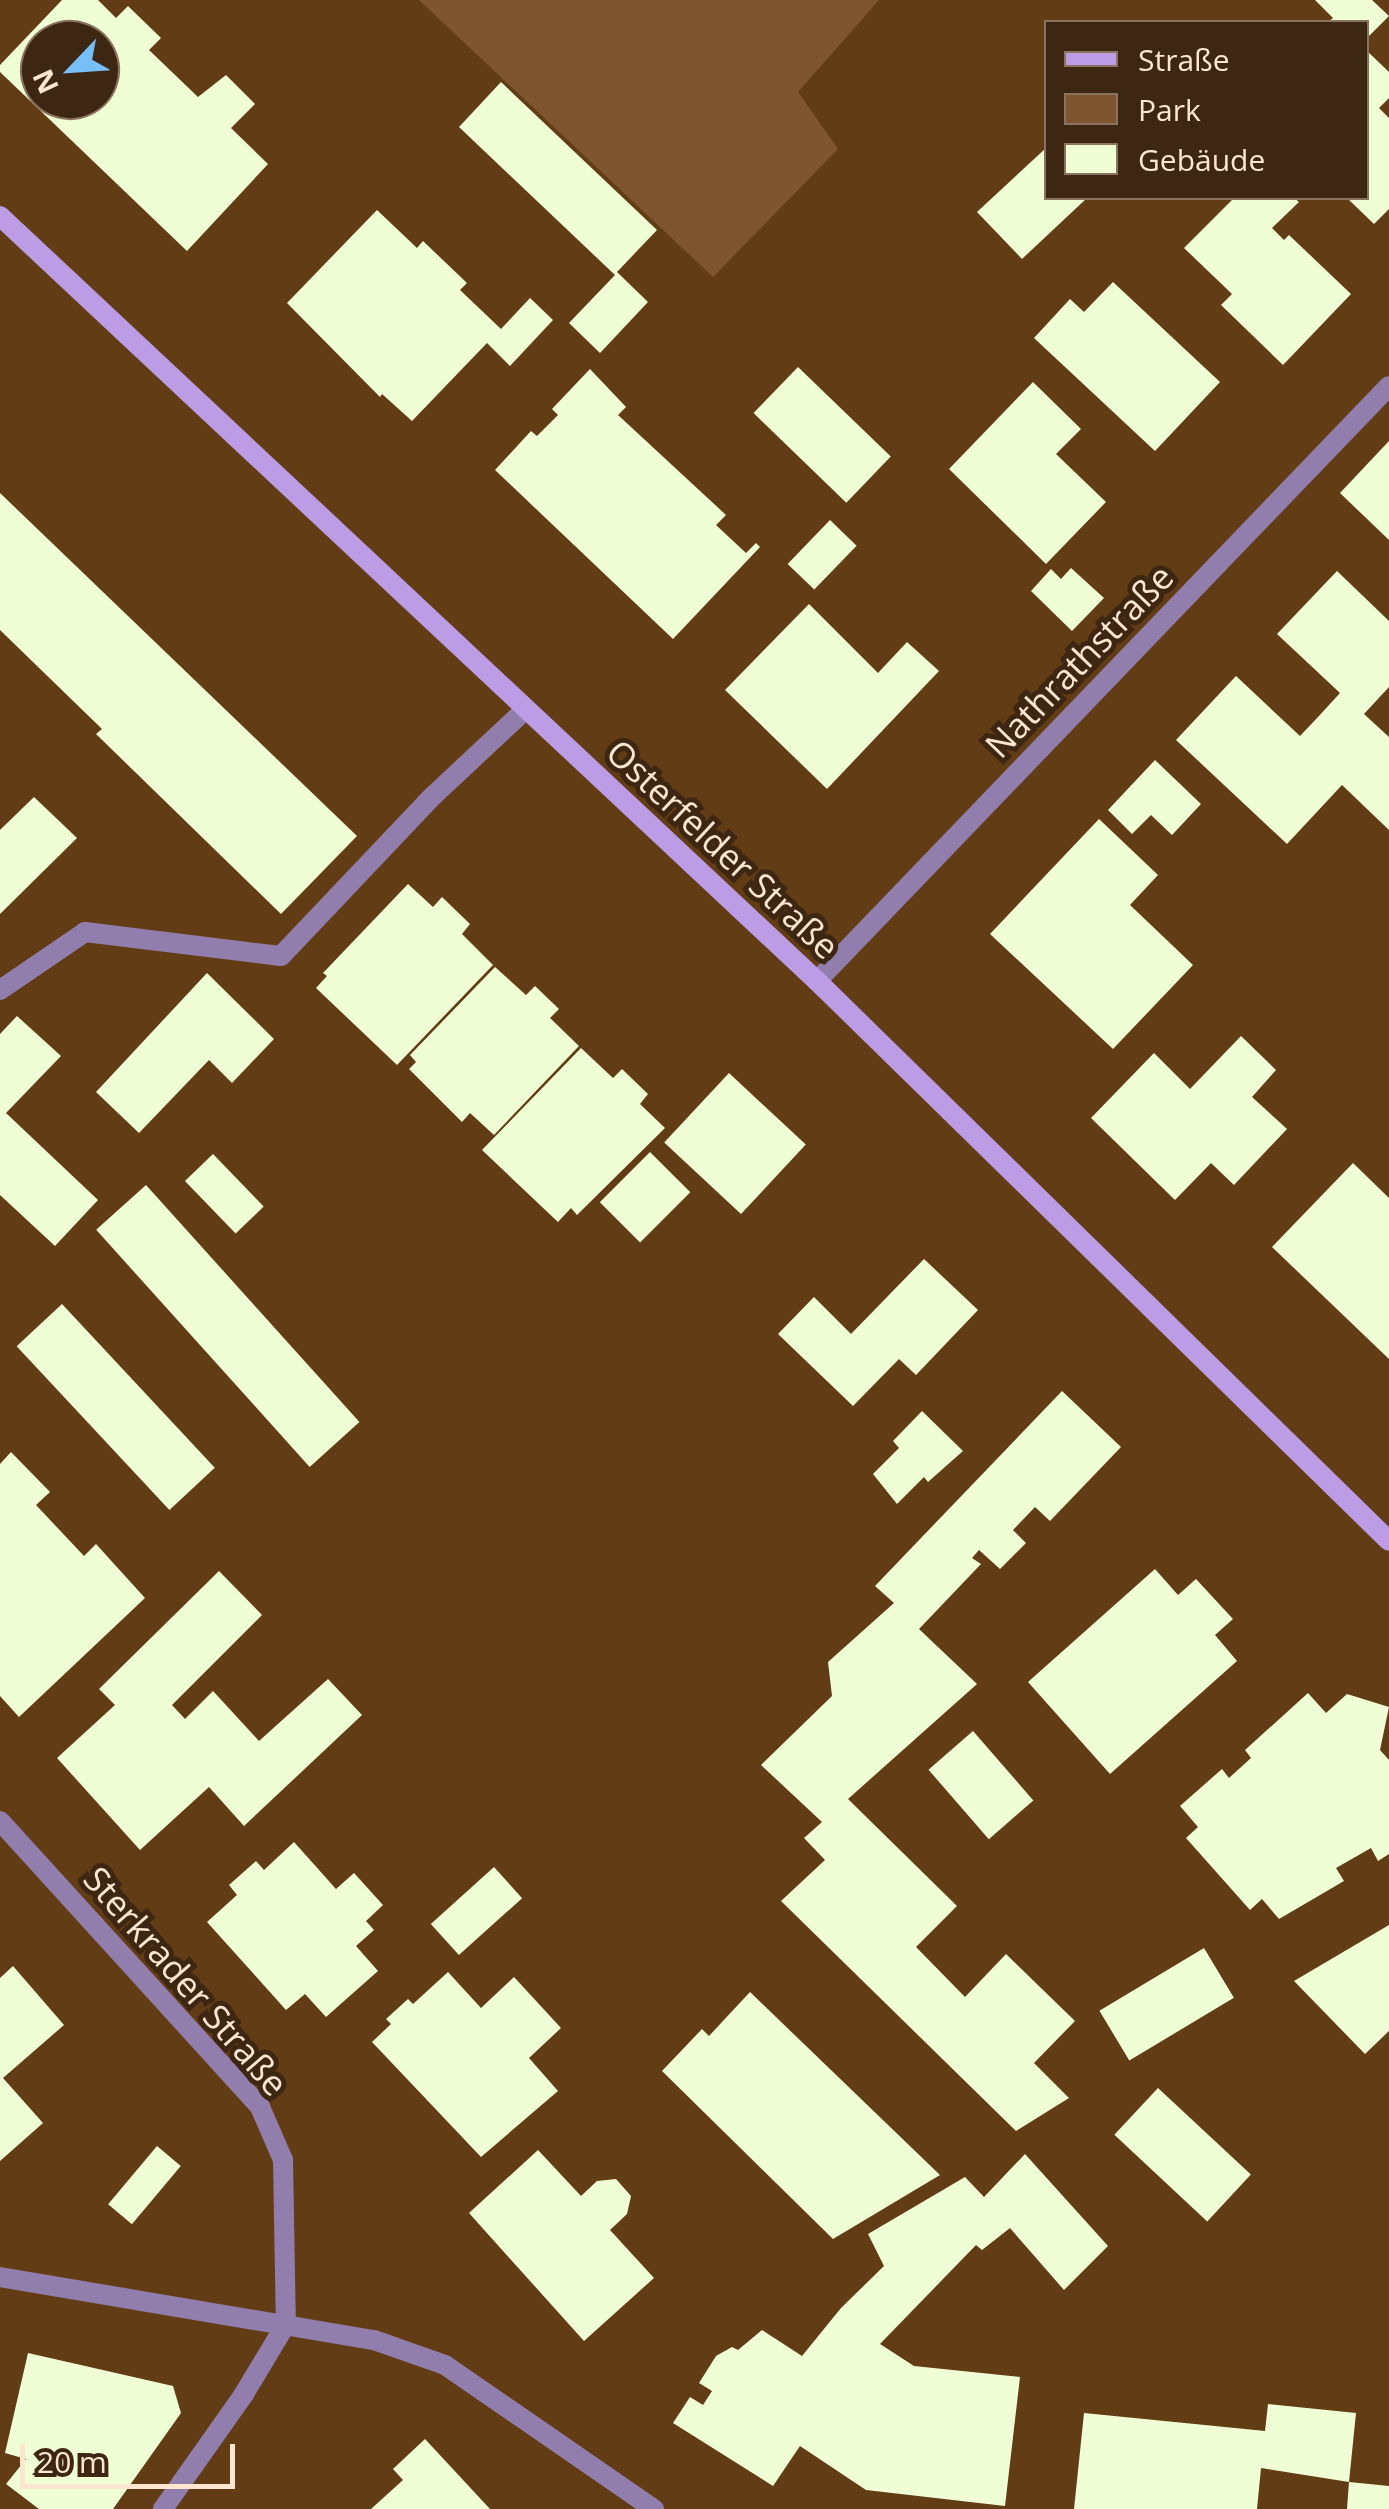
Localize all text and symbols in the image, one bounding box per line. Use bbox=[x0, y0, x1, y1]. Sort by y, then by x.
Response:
north arrow bbox=[20, 20, 120, 120]
legend bbox=[1044, 20, 1369, 200]
text: Straße bbox=[1138, 39, 1230, 80]
text: N bbox=[23, 63, 67, 100]
text: Park bbox=[1138, 89, 1201, 130]
text: Gebäude bbox=[1138, 139, 1265, 180]
street label: Nathrathstraße bbox=[976, 556, 1182, 766]
street label: Osterfelder Straße bbox=[598, 731, 848, 967]
street label: Sterkrader Straße bbox=[75, 1858, 297, 2104]
scale bar bbox=[25, 2424, 240, 2486]
text: 20 m bbox=[37, 2441, 107, 2482]

